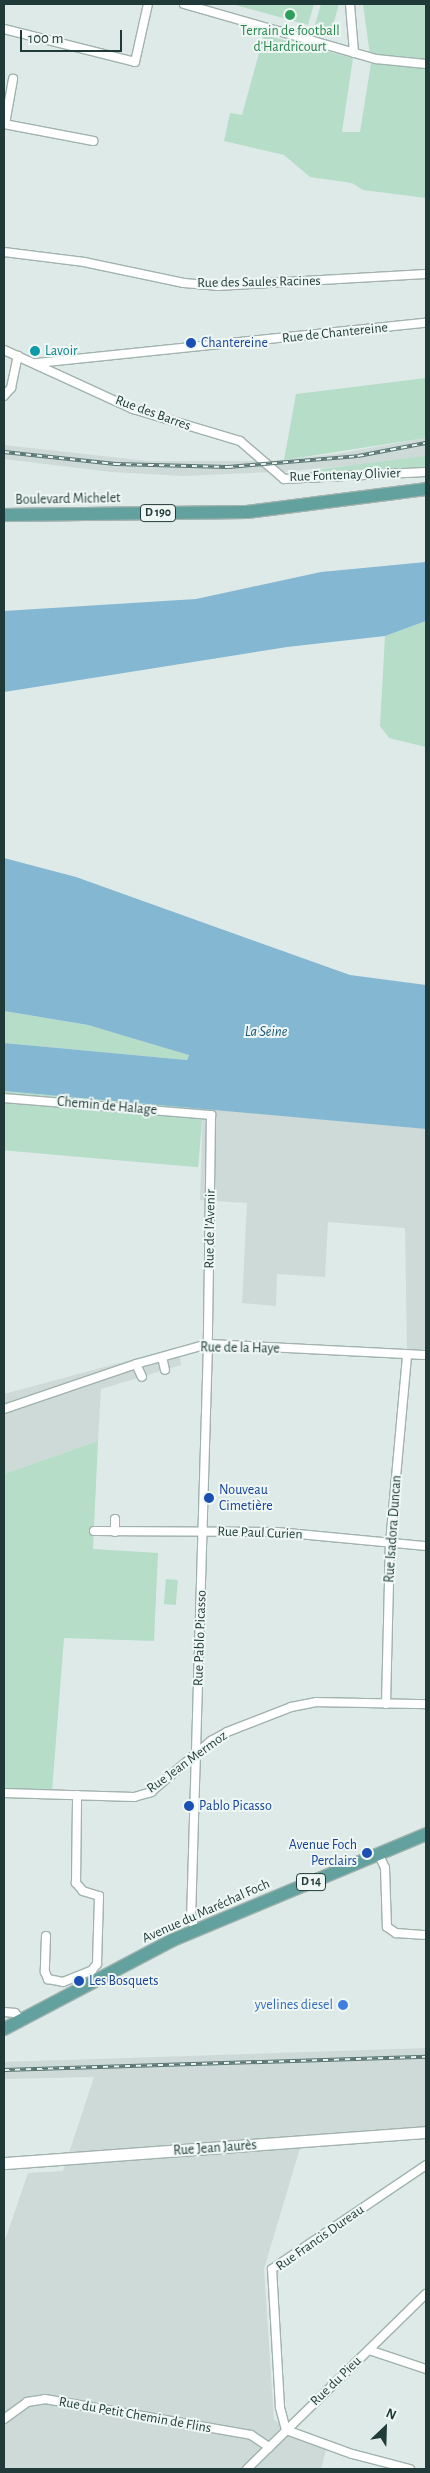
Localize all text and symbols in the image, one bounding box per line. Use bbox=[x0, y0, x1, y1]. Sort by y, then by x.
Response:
marker: Terrain de football d'Hardricourt bbox=[284, 9, 296, 21]
scale bar bbox=[22, 20, 125, 52]
place label: Terrain de football d'Hardricourt bbox=[240, 23, 340, 56]
text: 100 m bbox=[28, 31, 63, 46]
street label: Rue des Saules Racines bbox=[197, 273, 321, 291]
street label: Rue de Chantereine bbox=[281, 319, 389, 347]
place label: Chantereine bbox=[201, 335, 268, 351]
marker: Chantereine bbox=[185, 337, 197, 349]
place label: Lavoir bbox=[45, 343, 78, 359]
marker: Lavoir bbox=[29, 345, 41, 357]
street label: Rue des Barres bbox=[113, 392, 193, 434]
street label: Rue Fontenay Olivier bbox=[289, 465, 401, 485]
street label: Boulevard Michelet bbox=[15, 490, 121, 508]
road number: D 190 bbox=[139, 503, 177, 522]
water label: La Seine bbox=[245, 1023, 287, 1041]
street label: Chemin de Halage bbox=[56, 1093, 158, 1119]
street label: Rue de l'Avenir bbox=[201, 1189, 219, 1269]
street label: Rue de la Haye bbox=[200, 1339, 280, 1357]
street label: Rue Isadora Duncan bbox=[381, 1475, 405, 1583]
place label: Nouveau Cimetière bbox=[219, 1482, 273, 1514]
marker: Nouveau Cimetière bbox=[203, 1492, 215, 1504]
street label: Rue Paul Curien bbox=[217, 1523, 303, 1543]
street label: Rue Pablo Picasso bbox=[190, 1590, 210, 1686]
street label: Rue Jean Mermoz bbox=[144, 1727, 230, 1797]
place label: Pablo Picasso bbox=[199, 1798, 272, 1814]
marker: Pablo Picasso bbox=[183, 1800, 195, 1812]
place label: Avenue Foch Perclairs bbox=[289, 1837, 357, 1870]
marker: Avenue Foch Perclairs bbox=[361, 1847, 373, 1859]
road number: D 14 bbox=[295, 1872, 327, 1891]
street label: Avenue du Maréchal Foch bbox=[140, 1875, 272, 1947]
place label: Les Bosquets bbox=[89, 1973, 158, 1989]
marker: Les Bosquets bbox=[73, 1975, 85, 1987]
place label: yvelines diesel bbox=[255, 1997, 333, 2013]
marker: yvelines diesel bbox=[337, 1999, 349, 2011]
street label: Rue Jean Jaurès bbox=[173, 2137, 257, 2159]
street label: Rue Francis Dureau bbox=[273, 2201, 367, 2275]
street label: Rue du Pieu bbox=[307, 2353, 365, 2409]
street label: Rue du Petit Chemin de Flins bbox=[58, 2393, 212, 2437]
north arrow bbox=[360, 2403, 410, 2453]
text: N bbox=[384, 2406, 398, 2423]

